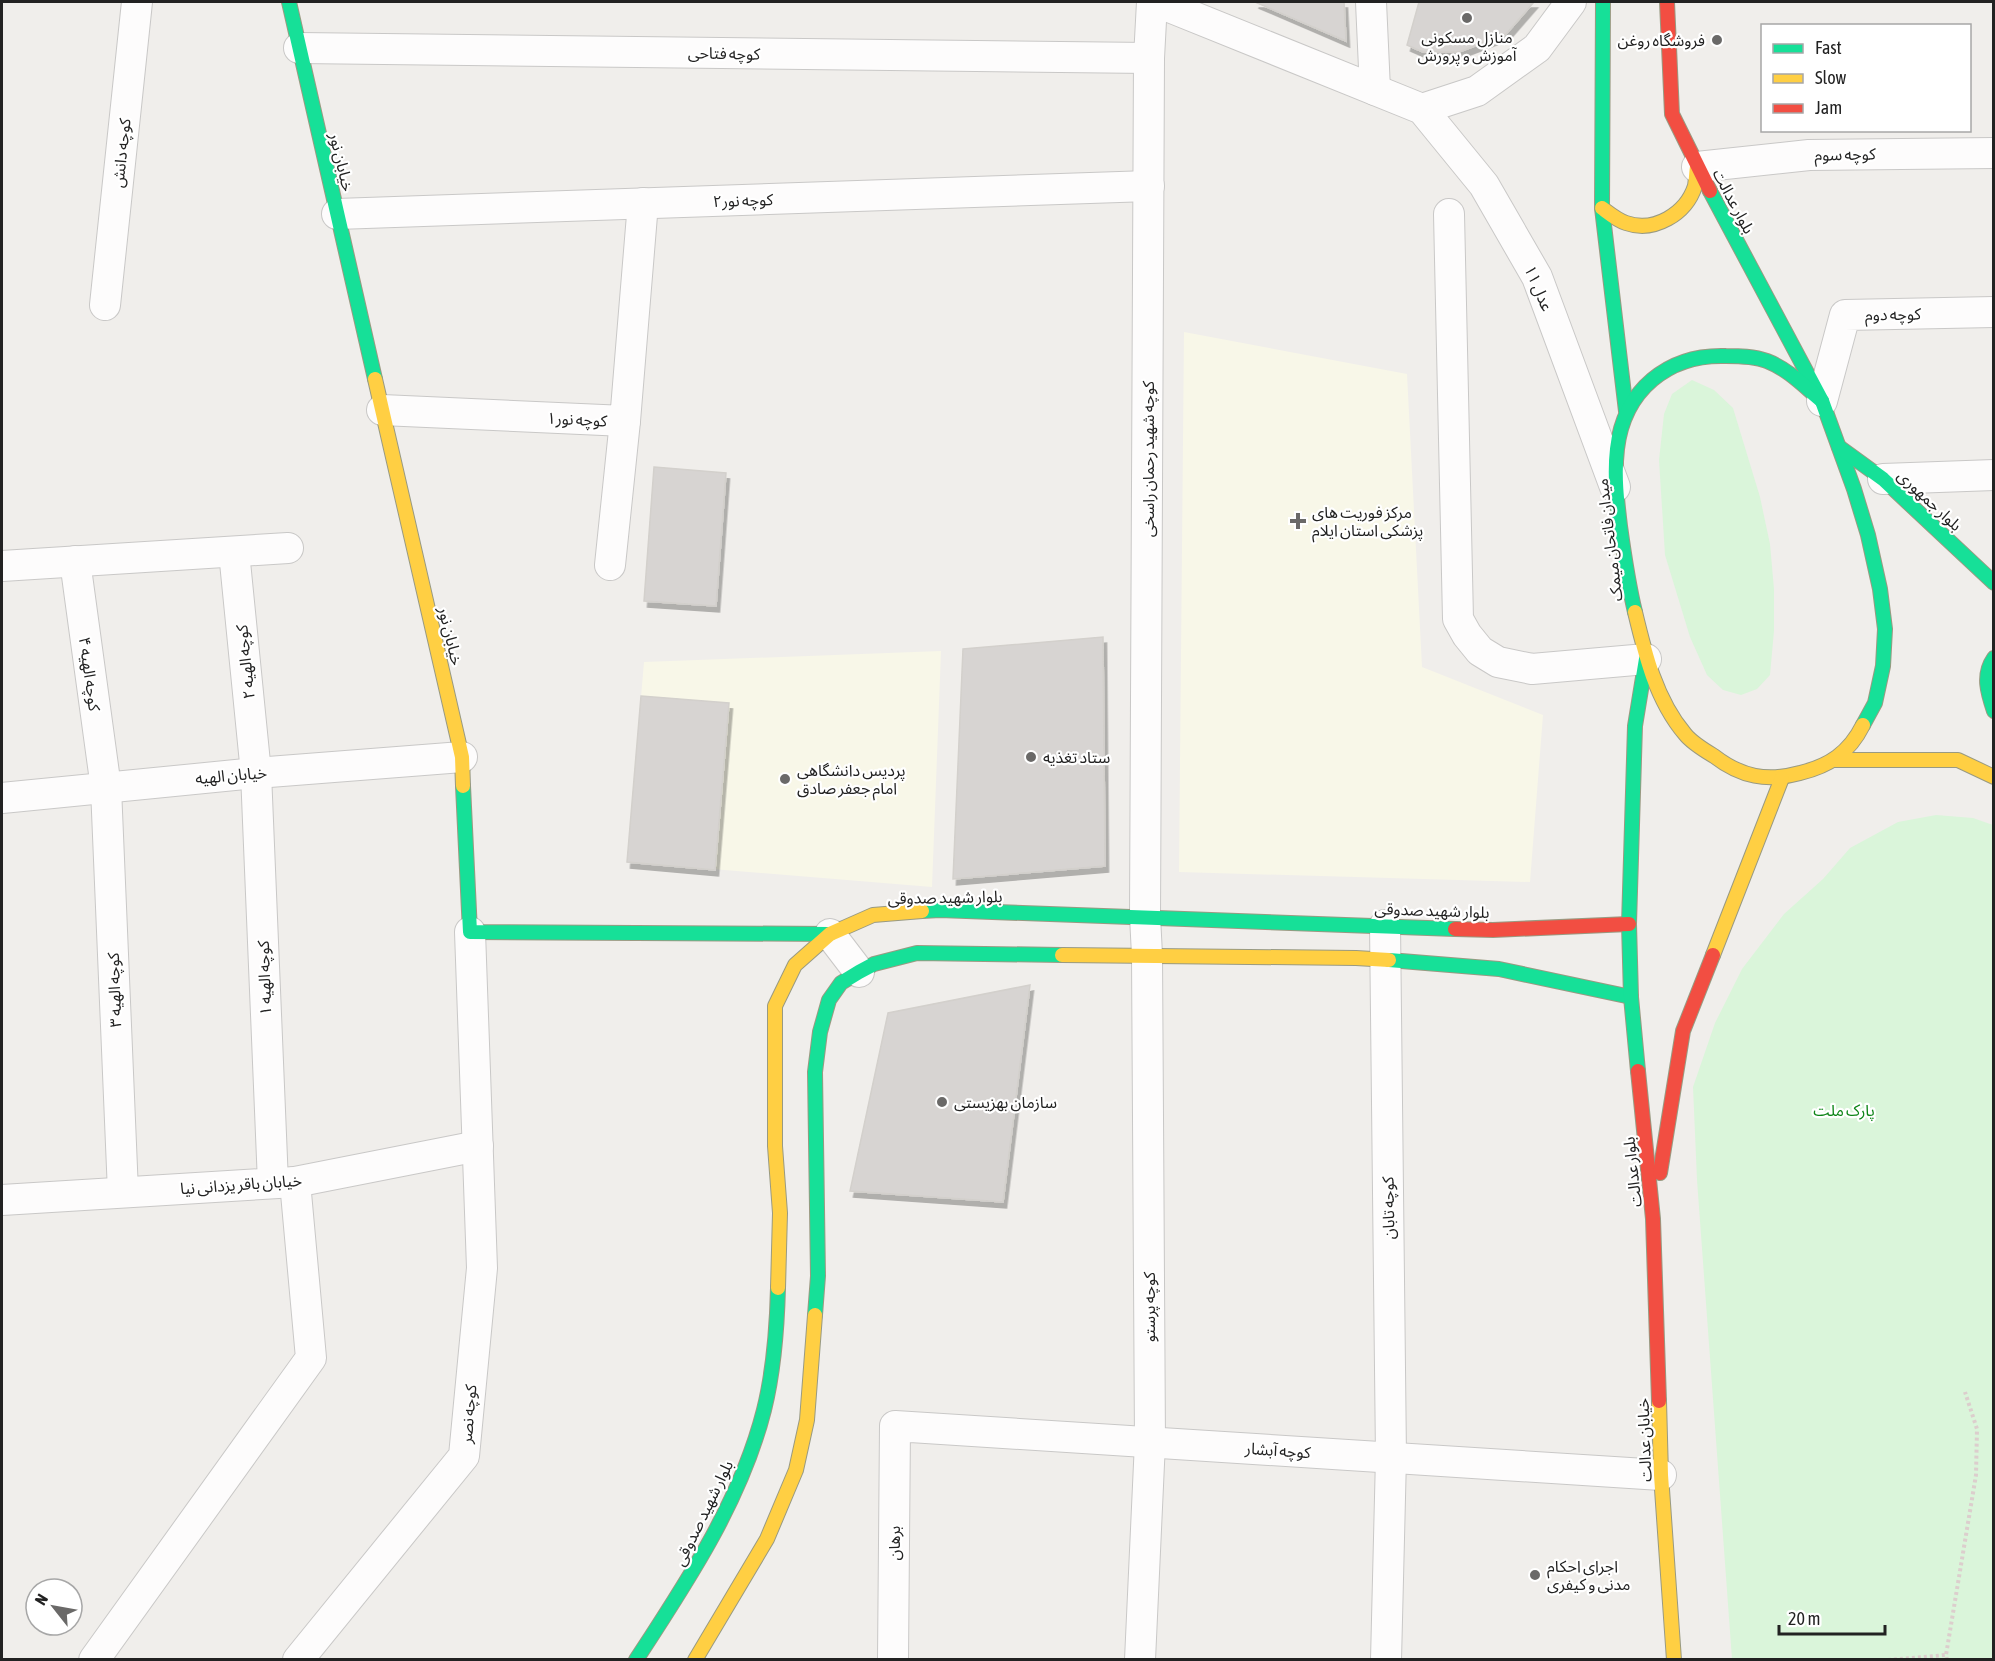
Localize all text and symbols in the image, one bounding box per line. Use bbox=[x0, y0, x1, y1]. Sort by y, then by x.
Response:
marker: منازل مسکونی آموزش و پرورش bbox=[1460, 11, 1474, 25]
legend bbox=[1761, 24, 1971, 132]
place label: منازل مسکونی آموزش و پرورش bbox=[1418, 28, 1518, 66]
place label: فروشگاه روغن bbox=[1618, 31, 1705, 50]
marker: فروشگاه روغن bbox=[1710, 33, 1724, 47]
text: Fast bbox=[1815, 37, 1842, 58]
street label: کوچه فتاحی bbox=[688, 43, 761, 65]
text: Slow bbox=[1815, 67, 1846, 88]
text: Jam bbox=[1815, 97, 1842, 118]
street label: کوچه دانش bbox=[108, 117, 136, 189]
street label: خیابان نور bbox=[325, 130, 358, 193]
street label: کوچه سوم bbox=[1814, 144, 1876, 168]
street label: بلوار عدالت bbox=[1709, 166, 1759, 237]
street label: کوچه نور۲ bbox=[712, 190, 774, 212]
street label: عدل ۱۱ bbox=[1519, 262, 1557, 314]
street label: کوچه دوم bbox=[1865, 305, 1922, 327]
street label: کوچه شهید رحمان راسخی bbox=[1139, 380, 1159, 537]
street label: کوچه نور۱ bbox=[546, 408, 608, 432]
street label: بلوار جمهوری bbox=[1894, 466, 1966, 535]
street label: میدان فاتحان میمک bbox=[1593, 477, 1626, 602]
place label: مرکز فوریت های پزشکی استان ایلام bbox=[1312, 503, 1423, 543]
marker: مرکز فوریت های پزشکی استان ایلام bbox=[1289, 512, 1307, 530]
street label: خیابان نور bbox=[434, 604, 467, 667]
street label: کوچه الهیه ۲ bbox=[232, 623, 260, 700]
street label: کوچه الهیه ۴ bbox=[74, 636, 104, 713]
place label: ستاد تغذیه bbox=[1043, 748, 1110, 766]
marker: ستاد تغذیه bbox=[1024, 750, 1038, 764]
place label: پردیس دانشگاهی امام جعفر صادق bbox=[797, 761, 906, 801]
street label: خیابان الهیه bbox=[194, 763, 268, 788]
marker: پردیس دانشگاهی امام جعفر صادق bbox=[778, 772, 792, 786]
street label: بلوار شهید صدوقی bbox=[887, 887, 1003, 908]
street label: بلوار شهید صدوقی bbox=[1374, 899, 1490, 922]
street label: کوچه الهیه ۱ bbox=[254, 940, 276, 1016]
street label: کوچه الهیه ۳ bbox=[104, 952, 126, 1028]
place label: سازمان بهزیستی bbox=[954, 1093, 1057, 1112]
marker: سازمان بهزیستی bbox=[935, 1095, 949, 1109]
park label: پارک ملت bbox=[1813, 1101, 1875, 1121]
street label: بلوار عدالت bbox=[1619, 1136, 1646, 1208]
street label: خیابان باقر یزدانی نیا bbox=[179, 1171, 303, 1198]
street label: کوچه تابان bbox=[1378, 1176, 1400, 1240]
street label: کوچه پرستو bbox=[1140, 1271, 1160, 1342]
street label: کوچه نصر bbox=[456, 1383, 482, 1446]
street label: خیابان عدالت bbox=[1634, 1398, 1655, 1482]
street label: کوچه آبشار bbox=[1243, 1439, 1312, 1463]
street label: بلوار شهید صدوقی bbox=[670, 1457, 737, 1569]
street label: برهان bbox=[885, 1526, 904, 1560]
place label: اجرای احکام مدنی و کیفری bbox=[1547, 1557, 1631, 1594]
marker: اجرای احکام مدنی و کیفری bbox=[1528, 1568, 1542, 1582]
north arrow bbox=[24, 1577, 84, 1637]
text: N bbox=[31, 1591, 51, 1608]
scale bar bbox=[1779, 1598, 1886, 1636]
text: 20 m bbox=[1788, 1608, 1820, 1629]

